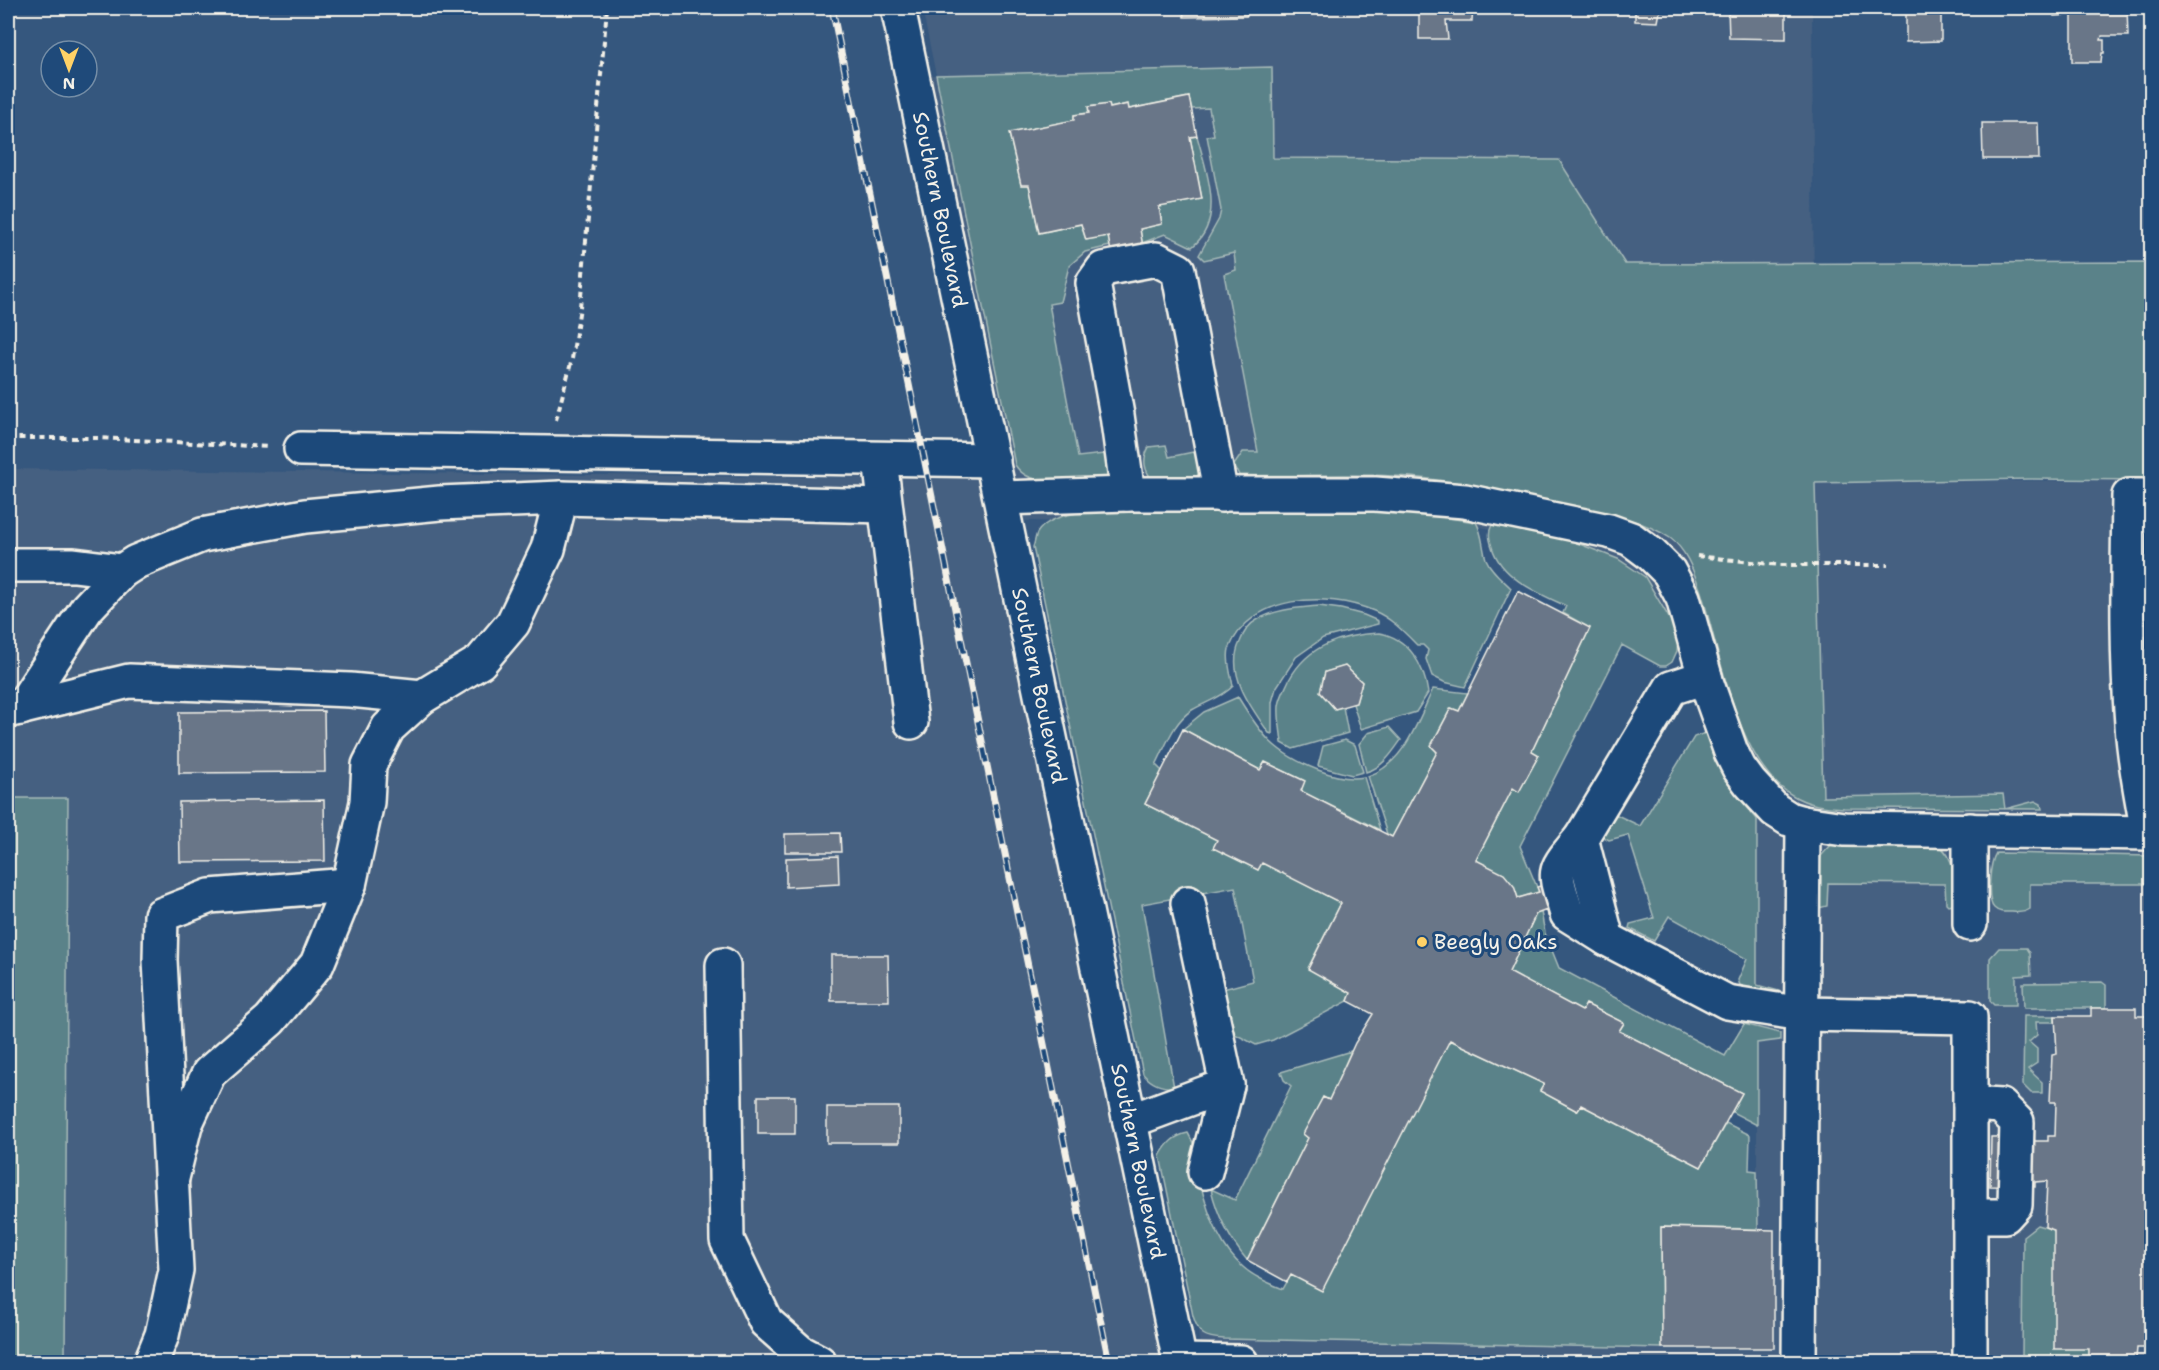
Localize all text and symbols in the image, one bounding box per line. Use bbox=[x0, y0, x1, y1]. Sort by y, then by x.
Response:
north arrow bbox=[39, 39, 99, 99]
text: N bbox=[63, 73, 75, 94]
street label: Southern Boulevard bbox=[906, 109, 974, 310]
street label: Southern Boulevard bbox=[1005, 585, 1073, 786]
place label: Beegly Oaks bbox=[1434, 928, 1558, 956]
marker: Beegly Oaks bbox=[1415, 935, 1429, 949]
street label: Southern Boulevard bbox=[1104, 1061, 1172, 1262]

